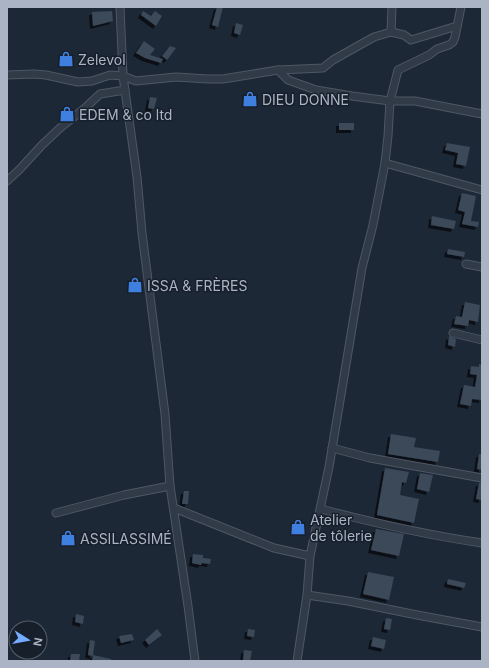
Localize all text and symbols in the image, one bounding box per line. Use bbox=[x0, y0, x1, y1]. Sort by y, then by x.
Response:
shop icon: Zelevol bbox=[57, 50, 75, 68]
place label: Zelevol bbox=[78, 51, 126, 68]
shop icon: DIEU DONNE bbox=[241, 90, 259, 108]
place label: DIEU DONNE bbox=[262, 91, 349, 108]
shop icon: EDEM & co ltd bbox=[58, 105, 76, 123]
place label: EDEM & co ltd bbox=[79, 106, 172, 123]
shop icon: ISSA & FRÈRES bbox=[126, 276, 144, 294]
place label: ISSA & FRÈRES bbox=[147, 277, 247, 294]
place label: Atelier de tôlerie bbox=[310, 511, 372, 544]
shop icon: Atelier de tôlerie bbox=[289, 518, 307, 536]
shop icon: ASSILASSIMÉ bbox=[59, 529, 77, 547]
place label: ASSILASSIMÉ bbox=[80, 530, 172, 547]
north arrow bbox=[8, 620, 48, 660]
text: N bbox=[30, 636, 45, 647]

